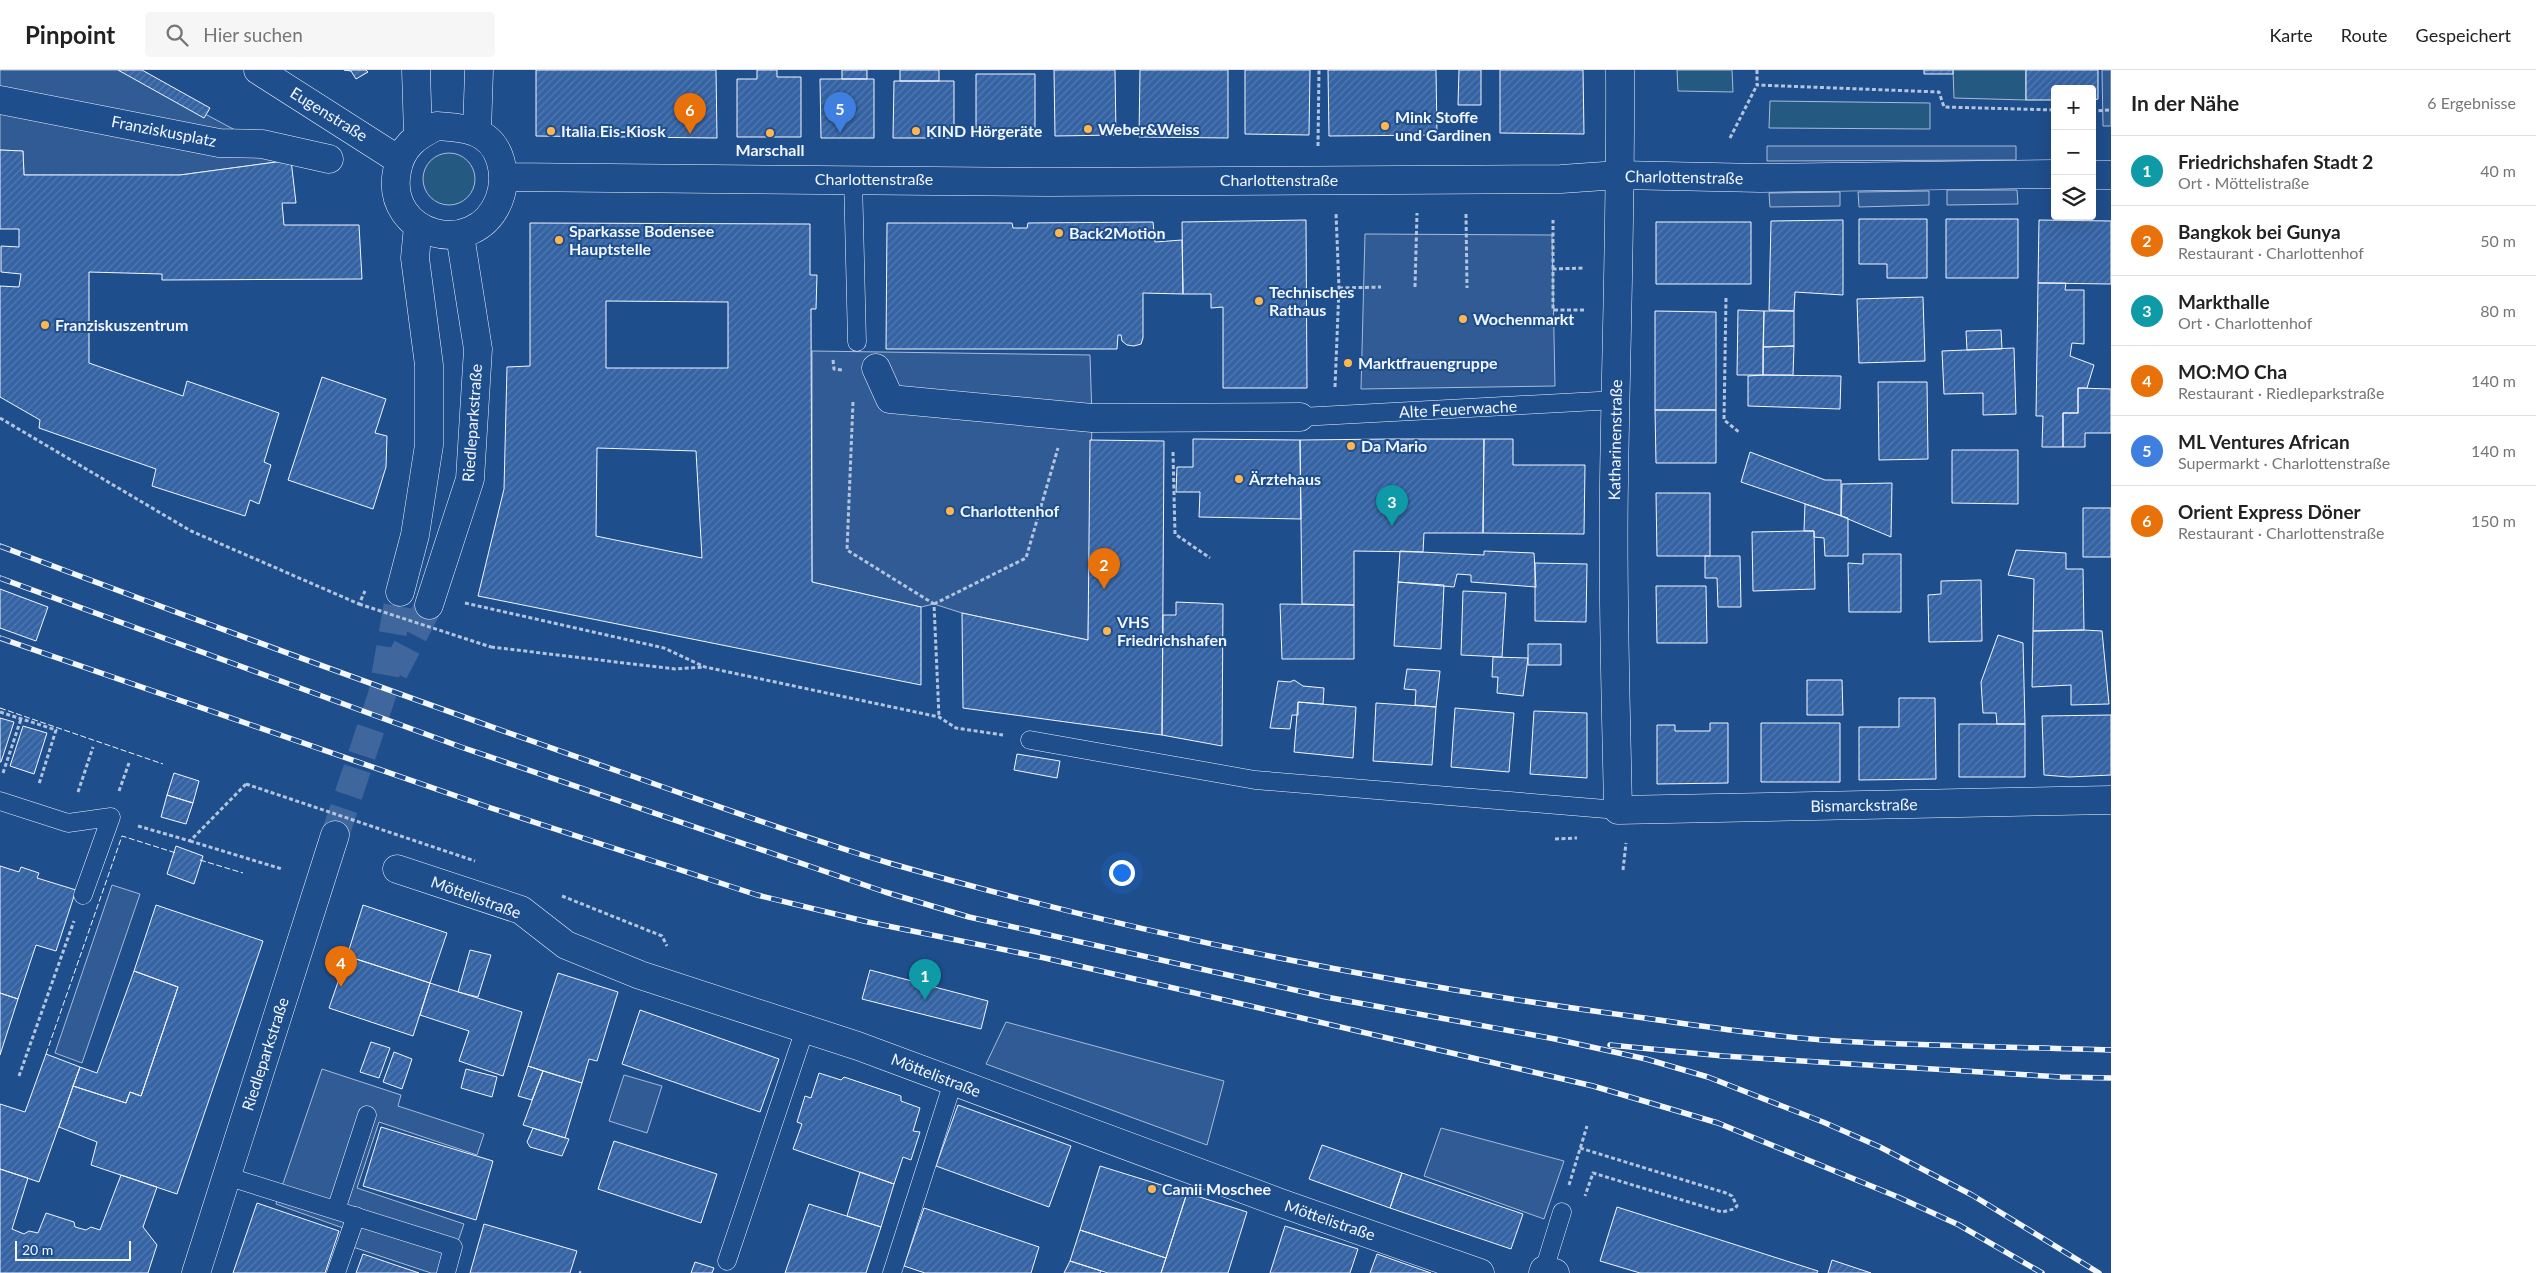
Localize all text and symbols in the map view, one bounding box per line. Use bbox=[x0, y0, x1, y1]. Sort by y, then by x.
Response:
search box bbox=[145, 12, 495, 57]
text: Pinpoint bbox=[25, 20, 115, 49]
icon: search bbox=[163, 21, 191, 49]
text: Hier suchen bbox=[203, 23, 303, 46]
text: Karte bbox=[2269, 24, 2313, 46]
text: Route bbox=[2341, 24, 2388, 46]
text: Gespeichert bbox=[2416, 24, 2511, 46]
street label: Eugenstraße bbox=[287, 82, 371, 145]
map controls bbox=[2051, 85, 2096, 220]
button: + bbox=[2051, 85, 2096, 130]
text: In der Nähe bbox=[2131, 90, 2239, 115]
pin: 5 bbox=[824, 92, 856, 133]
pin: 6 bbox=[674, 93, 706, 134]
text: 6 Ergebnisse bbox=[2427, 93, 2516, 112]
place label: Mink Stoffe und Gardinen bbox=[1395, 107, 1491, 144]
street label: Franziskusplatz bbox=[110, 111, 218, 150]
place label: Weber&Weiss bbox=[1098, 119, 1200, 138]
marker: Mink Stoffe und Gardinen bbox=[1379, 120, 1391, 132]
place label: Italia Eis-Kiosk bbox=[561, 121, 666, 140]
place label: KIND Hörgeräte bbox=[926, 121, 1043, 140]
marker: Weber&Weiss bbox=[1082, 123, 1094, 135]
marker: Italia Eis-Kiosk bbox=[545, 125, 557, 137]
marker: KIND Hörgeräte bbox=[910, 125, 922, 137]
marker: Marschall bbox=[764, 127, 776, 139]
button: − bbox=[2051, 130, 2096, 175]
place label: Marschall bbox=[736, 140, 804, 159]
text: Friedrichshafen Stadt 2 bbox=[2178, 150, 2373, 173]
text: 1 bbox=[2142, 161, 2152, 180]
text: 40 m bbox=[2480, 161, 2516, 180]
street label: Charlottenstraße bbox=[1625, 166, 1743, 187]
street label: Charlottenstraße bbox=[815, 169, 933, 188]
street label: Charlottenstraße bbox=[1220, 170, 1338, 189]
text: Ort · Möttelistraße bbox=[2178, 173, 2309, 192]
button: layers bbox=[2051, 175, 2096, 220]
text: Bangkok bei Gunya bbox=[2178, 220, 2341, 243]
place label: Sparkasse Bodensee Hauptstelle bbox=[569, 221, 715, 258]
place label: Back2Motion bbox=[1069, 223, 1166, 242]
marker: Back2Motion bbox=[1053, 227, 1065, 239]
text: 2 bbox=[2142, 231, 2152, 250]
text: 50 m bbox=[2480, 231, 2516, 250]
marker: Sparkasse Bodensee Hauptstelle bbox=[553, 234, 565, 246]
text: Restaurant · Charlottenhof bbox=[2178, 243, 2364, 262]
place label: Technisches Rathaus bbox=[1269, 282, 1354, 319]
text: Markthalle bbox=[2178, 290, 2270, 313]
marker: Technisches Rathaus bbox=[1253, 295, 1265, 307]
text: 3 bbox=[2142, 301, 2152, 320]
text: 80 m bbox=[2480, 301, 2516, 320]
place label: Wochenmarkt bbox=[1473, 309, 1574, 328]
marker: Wochenmarkt bbox=[1457, 313, 1469, 325]
text: Ort · Charlottenhof bbox=[2178, 313, 2312, 332]
place label: Franziskuszentrum bbox=[55, 315, 188, 334]
marker: Franziskuszentrum bbox=[39, 319, 51, 331]
place label: Marktfrauengruppe bbox=[1358, 353, 1498, 372]
marker: Marktfrauengruppe bbox=[1342, 357, 1354, 369]
text: MO:MO Cha bbox=[2178, 360, 2287, 383]
street label: Riedleparkstraße bbox=[458, 363, 485, 483]
text: 4 bbox=[2142, 371, 2152, 390]
text: 140 m bbox=[2471, 371, 2516, 390]
street label: Katharinenstraße bbox=[1604, 379, 1625, 501]
text: Restaurant · Riedleparkstraße bbox=[2178, 383, 2384, 402]
street label: Alte Feuerwache bbox=[1398, 396, 1518, 421]
text: ML Ventures African bbox=[2178, 430, 2350, 453]
place label: Da Mario bbox=[1361, 436, 1427, 455]
marker: Da Mario bbox=[1345, 440, 1357, 452]
text: 5 bbox=[2142, 441, 2152, 460]
text: 140 m bbox=[2471, 441, 2516, 460]
text: Supermarkt · Charlottenstraße bbox=[2178, 453, 2390, 472]
place label: Ärztehaus bbox=[1248, 469, 1321, 488]
marker: Ärztehaus bbox=[1233, 473, 1245, 485]
pin: 3 bbox=[1376, 485, 1408, 526]
text: Orient Express Döner bbox=[2178, 500, 2361, 523]
place label: Charlottenhof bbox=[960, 501, 1059, 520]
marker: Charlottenhof bbox=[944, 505, 956, 517]
text: 6 bbox=[2142, 511, 2152, 530]
text: 150 m bbox=[2471, 511, 2516, 530]
text: Restaurant · Charlottenstraße bbox=[2178, 523, 2384, 542]
pin: 2 bbox=[1088, 548, 1120, 589]
place label: VHS Friedrichshafen bbox=[1116, 612, 1227, 649]
marker: VHS Friedrichshafen bbox=[1101, 625, 1113, 637]
street label: Bismarckstraße bbox=[1810, 794, 1918, 815]
your location bbox=[1109, 860, 1135, 886]
street label: Möttelistraße bbox=[429, 871, 524, 922]
pin: 4 bbox=[325, 946, 357, 987]
pin: 1 bbox=[909, 959, 941, 1000]
street label: Riedleparkstraße bbox=[237, 995, 292, 1113]
street label: Möttelistraße bbox=[889, 1049, 984, 1100]
place label: Camii Moschee bbox=[1162, 1179, 1271, 1198]
marker: Camii Moschee bbox=[1146, 1183, 1158, 1195]
street label: Möttelistraße bbox=[1282, 1195, 1378, 1244]
scale bar bbox=[15, 1238, 131, 1261]
text: 20 m bbox=[22, 1241, 53, 1258]

